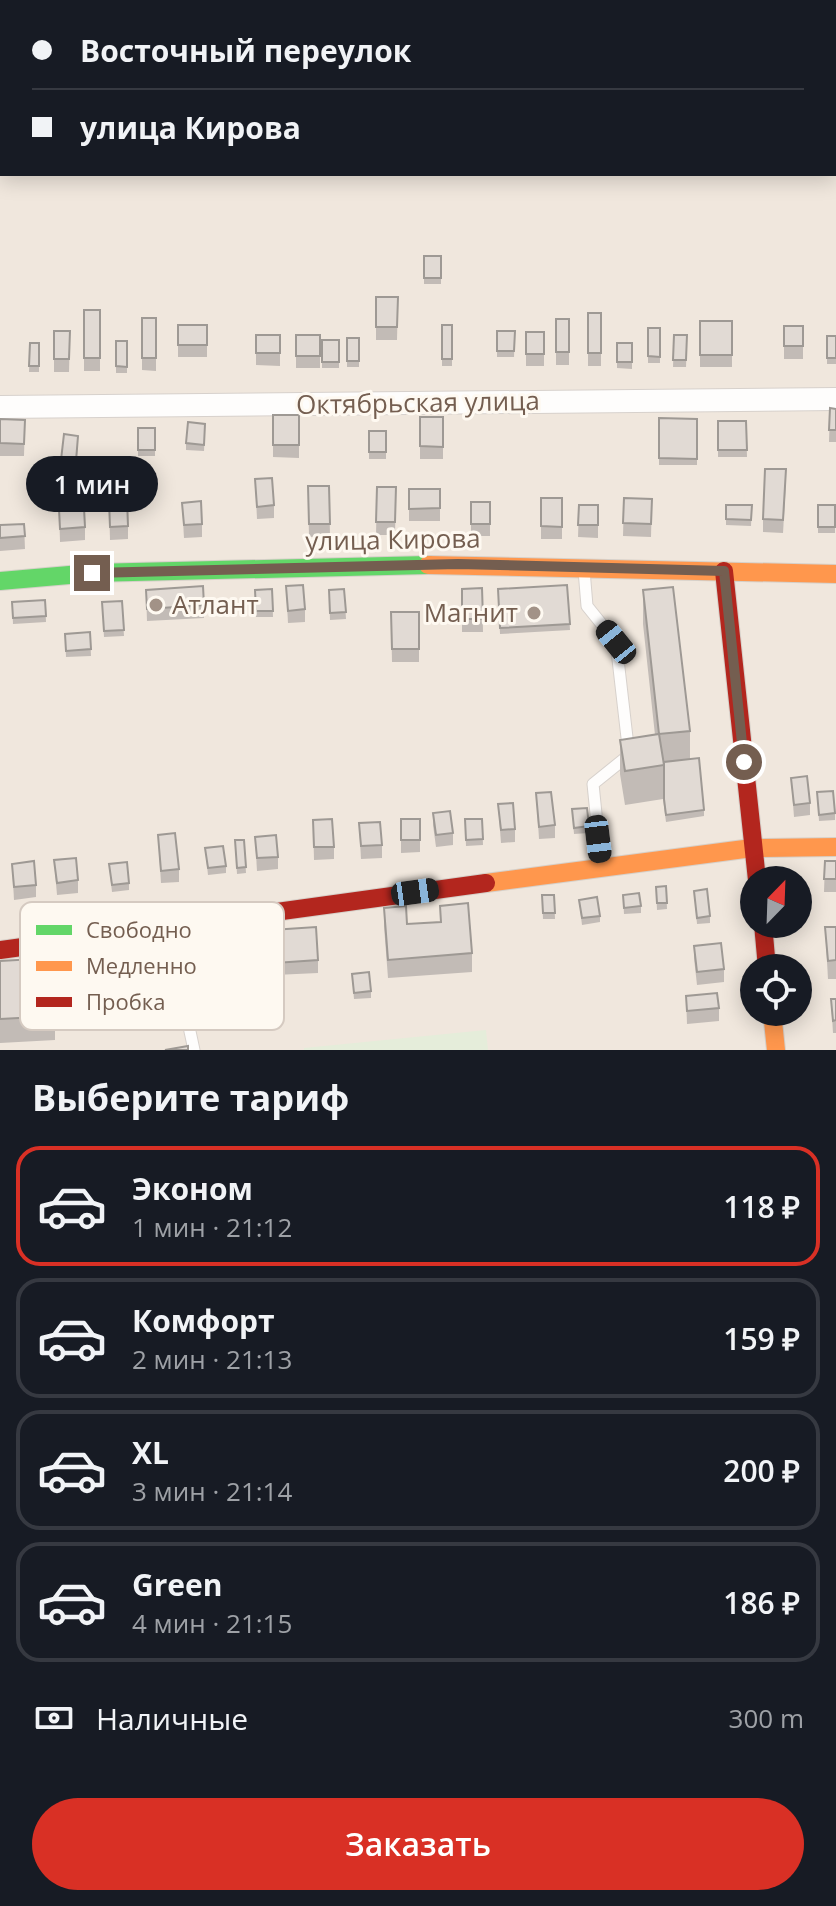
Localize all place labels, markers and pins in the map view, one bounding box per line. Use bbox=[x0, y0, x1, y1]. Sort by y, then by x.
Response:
place label: Атлант bbox=[172, 586, 259, 622]
place label: Магнит bbox=[424, 594, 518, 630]
marker: Атлант bbox=[147, 596, 165, 614]
marker: Магнит bbox=[525, 604, 543, 622]

